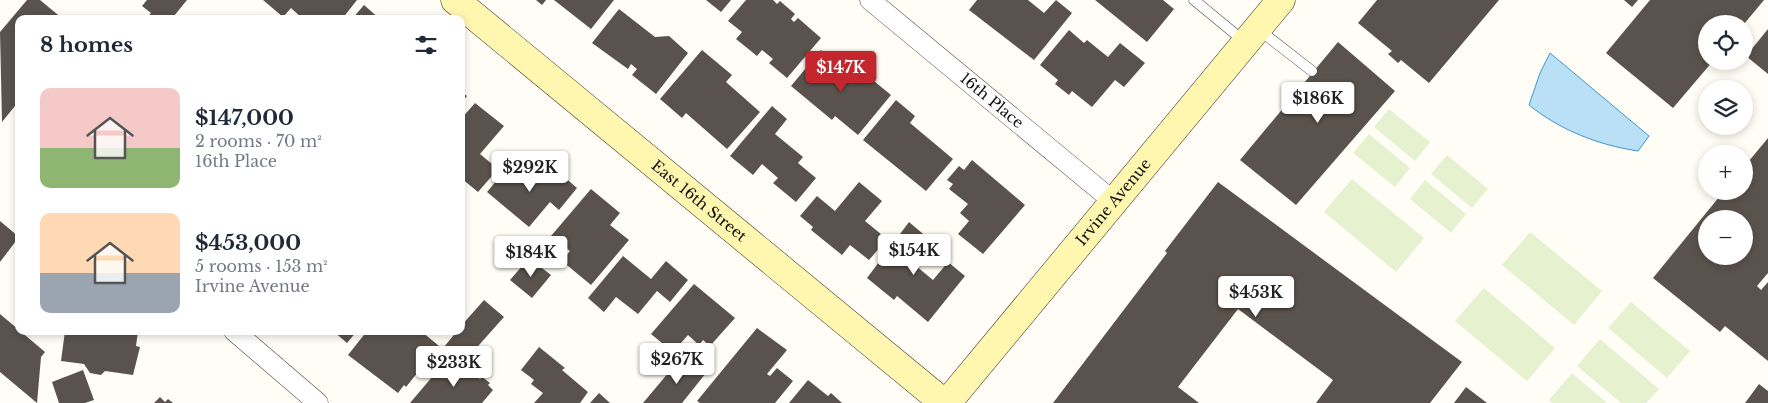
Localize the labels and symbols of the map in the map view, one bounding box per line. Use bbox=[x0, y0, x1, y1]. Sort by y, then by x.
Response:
pin: $147K bbox=[806, 51, 876, 93]
street label: 16th Place bbox=[956, 69, 1028, 132]
pin: $186K bbox=[1283, 82, 1353, 124]
pin: $292K bbox=[495, 150, 565, 193]
street label: Irvine Avenue bbox=[1072, 154, 1155, 249]
street label: East 16th Street bbox=[648, 156, 751, 246]
pin: $154K bbox=[879, 234, 949, 276]
pin: $184K bbox=[496, 236, 566, 278]
pin: $453K bbox=[1221, 276, 1291, 318]
pin: $267K bbox=[642, 342, 712, 385]
pin: $233K bbox=[419, 346, 489, 388]

